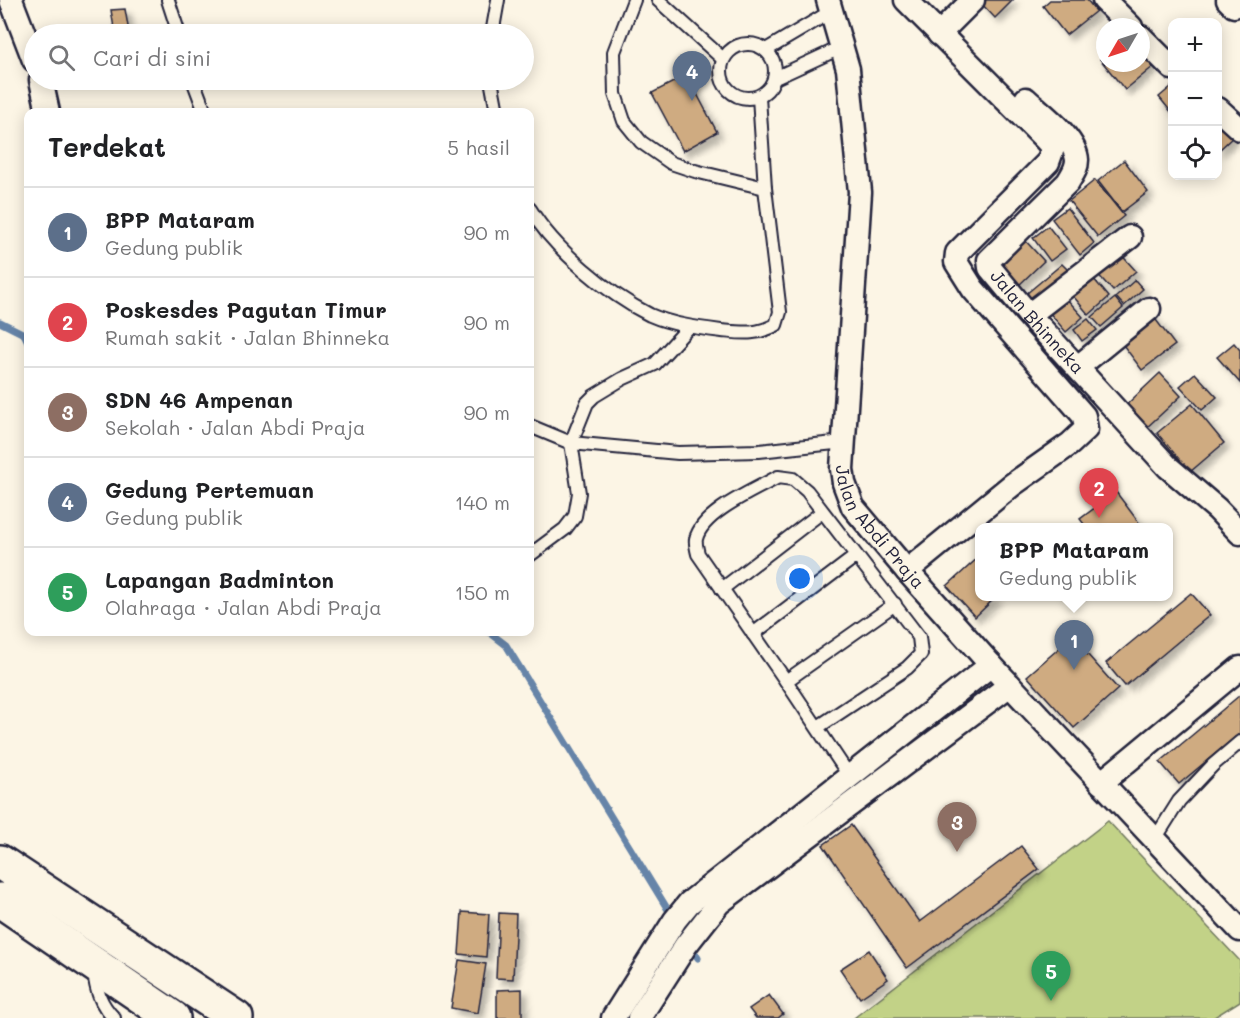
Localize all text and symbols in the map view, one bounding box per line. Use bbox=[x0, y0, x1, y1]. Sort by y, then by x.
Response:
north arrow bbox=[1096, 18, 1150, 72]
map controls bbox=[1168, 18, 1222, 180]
button: + bbox=[1168, 18, 1222, 72]
search box bbox=[24, 24, 534, 90]
icon: search bbox=[45, 41, 78, 74]
text: Cari di sini bbox=[93, 43, 211, 72]
pin: 4 bbox=[672, 51, 712, 101]
button: − bbox=[1168, 72, 1222, 126]
button: locate bbox=[1168, 126, 1222, 180]
text: Terdekat bbox=[48, 130, 166, 164]
text: 5 hasil bbox=[447, 134, 510, 160]
text: BPP Mataram bbox=[105, 205, 255, 234]
text: 1 bbox=[63, 219, 72, 245]
text: 90 m bbox=[464, 219, 510, 245]
text: Gedung publik bbox=[105, 234, 243, 260]
street label: Jalan Bhinneka bbox=[985, 264, 1090, 379]
text: Poskesdes Pagutan Timur bbox=[105, 295, 387, 324]
text: 2 bbox=[62, 309, 73, 335]
text: 90 m bbox=[464, 309, 510, 335]
text: Rumah sakit · Jalan Bhinneka bbox=[105, 324, 390, 350]
text: SDN 46 Ampenan bbox=[105, 385, 293, 414]
text: 3 bbox=[62, 399, 74, 425]
text: 90 m bbox=[464, 399, 510, 425]
text: Sekolah · Jalan Abdi Praja bbox=[105, 414, 365, 440]
street label: Jalan Abdi Praja bbox=[831, 463, 930, 594]
pin: 2 bbox=[1080, 468, 1118, 518]
text: Gedung Pertemuan bbox=[105, 475, 314, 504]
text: 4 bbox=[61, 489, 74, 515]
text: 140 m bbox=[455, 489, 510, 515]
text: Gedung publik bbox=[105, 504, 243, 530]
popup bbox=[975, 523, 1173, 601]
text: BPP Mataram bbox=[999, 535, 1149, 564]
your location bbox=[785, 564, 814, 593]
text: Gedung publik bbox=[999, 564, 1137, 590]
text: Lapangan Badminton bbox=[105, 565, 334, 594]
text: 5 bbox=[62, 579, 73, 605]
text: 150 m bbox=[455, 579, 510, 605]
text: Olahraga · Jalan Abdi Praja bbox=[105, 594, 382, 620]
pin: 1 bbox=[1054, 620, 1094, 670]
pin: 3 bbox=[938, 802, 976, 852]
pin: 5 bbox=[1032, 952, 1070, 1001]

